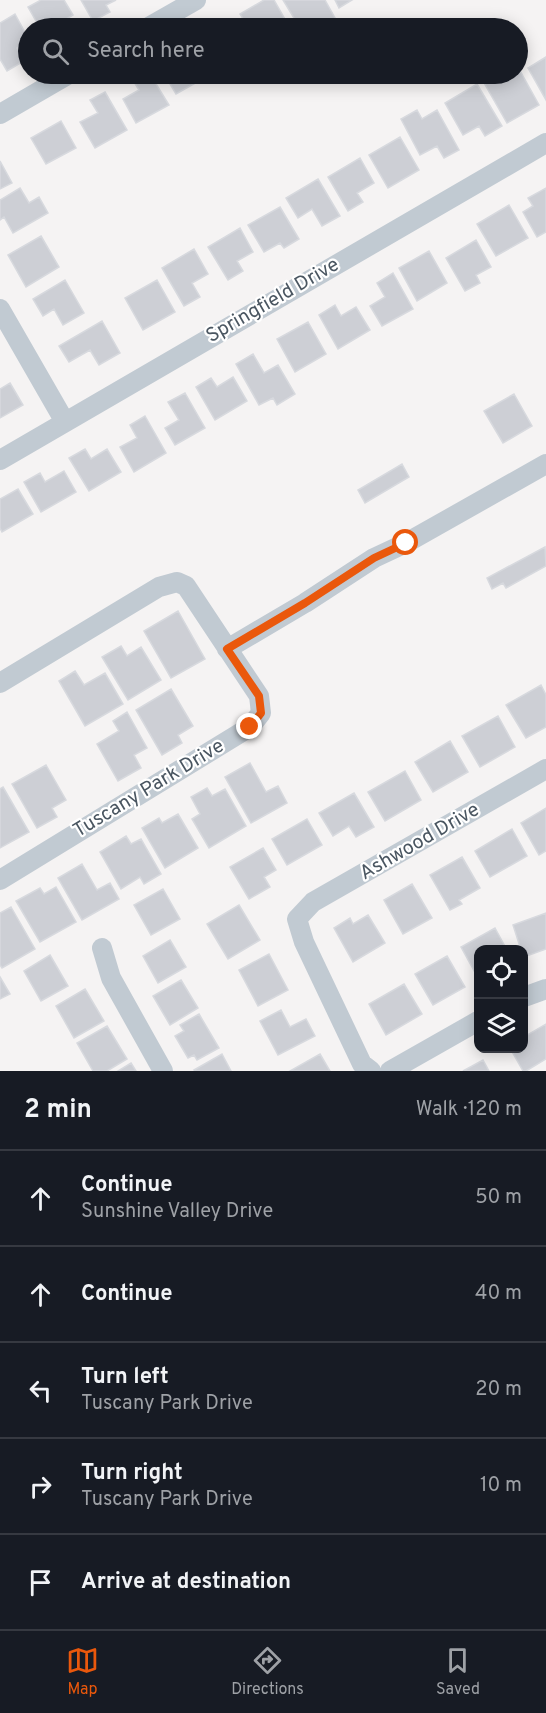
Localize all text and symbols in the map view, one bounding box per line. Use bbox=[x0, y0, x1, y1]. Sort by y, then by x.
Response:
search box bbox=[18, 18, 528, 84]
icon: search bbox=[39, 35, 72, 68]
text: Search here bbox=[87, 38, 205, 65]
street label: Springfield Drive bbox=[202, 252, 344, 350]
route start bbox=[392, 529, 418, 555]
route end bbox=[236, 713, 262, 739]
street label: Tuscany Park Drive bbox=[69, 734, 229, 844]
street label: Ashwood Drive bbox=[355, 797, 485, 887]
map controls bbox=[474, 945, 528, 1053]
button: locate bbox=[474, 945, 528, 999]
button: layers bbox=[474, 999, 528, 1053]
text: 2 min bbox=[24, 1094, 92, 1127]
text: Walk · 120 m bbox=[416, 1097, 522, 1123]
text: Continue bbox=[81, 1172, 172, 1199]
icon: ahead bbox=[24, 1182, 57, 1215]
text: 50 m bbox=[475, 1185, 522, 1211]
text: Sunshine Valley Drive bbox=[81, 1199, 273, 1225]
icon: ahead bbox=[24, 1278, 57, 1311]
text: Continue bbox=[81, 1281, 172, 1308]
text: 40 m bbox=[475, 1281, 522, 1307]
text: Turn left bbox=[81, 1364, 169, 1391]
icon: left bbox=[24, 1374, 57, 1407]
text: 20 m bbox=[475, 1377, 522, 1403]
text: Tuscany Park Drive bbox=[81, 1391, 253, 1417]
text: Turn right bbox=[81, 1460, 183, 1487]
icon: right bbox=[24, 1470, 57, 1503]
text: 10 m bbox=[480, 1473, 522, 1499]
text: Tuscany Park Drive bbox=[81, 1487, 253, 1513]
icon: arrive bbox=[24, 1566, 57, 1599]
text: Arrive at destination bbox=[81, 1569, 291, 1596]
tab: Map bbox=[66, 1644, 99, 1700]
tab: Directions bbox=[231, 1644, 304, 1700]
tab: Saved bbox=[436, 1644, 480, 1700]

